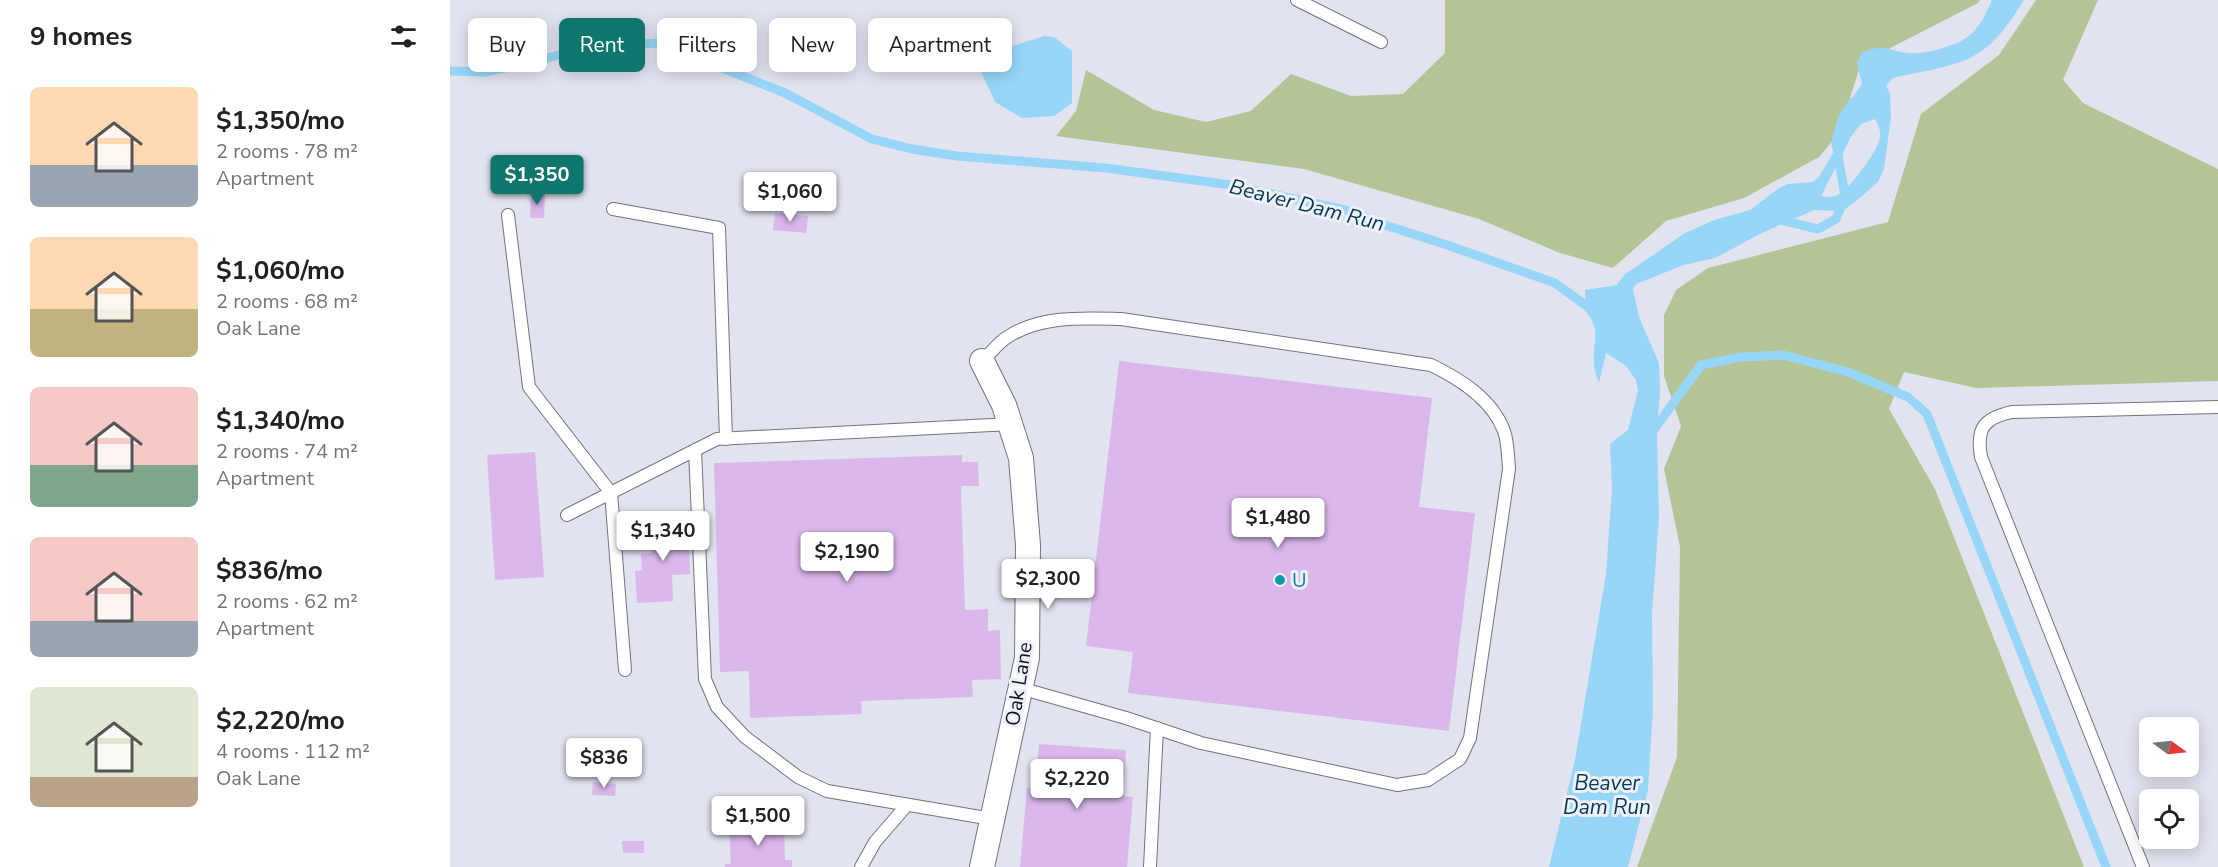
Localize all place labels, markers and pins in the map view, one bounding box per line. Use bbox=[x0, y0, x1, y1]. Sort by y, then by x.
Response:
pin: $1,350 bbox=[488, 155, 586, 206]
pin: $1,060 bbox=[741, 172, 839, 223]
pin: $1,480 bbox=[1229, 498, 1327, 549]
pin: $1,340 bbox=[614, 511, 712, 562]
pin: $2,190 bbox=[798, 532, 896, 583]
pin: $2,300 bbox=[999, 559, 1097, 610]
place label: U bbox=[1292, 567, 1307, 594]
marker: U bbox=[1273, 573, 1287, 587]
pin: $836 bbox=[568, 738, 640, 789]
pin: $2,220 bbox=[1028, 759, 1126, 810]
pin: $1,500 bbox=[709, 796, 807, 847]

